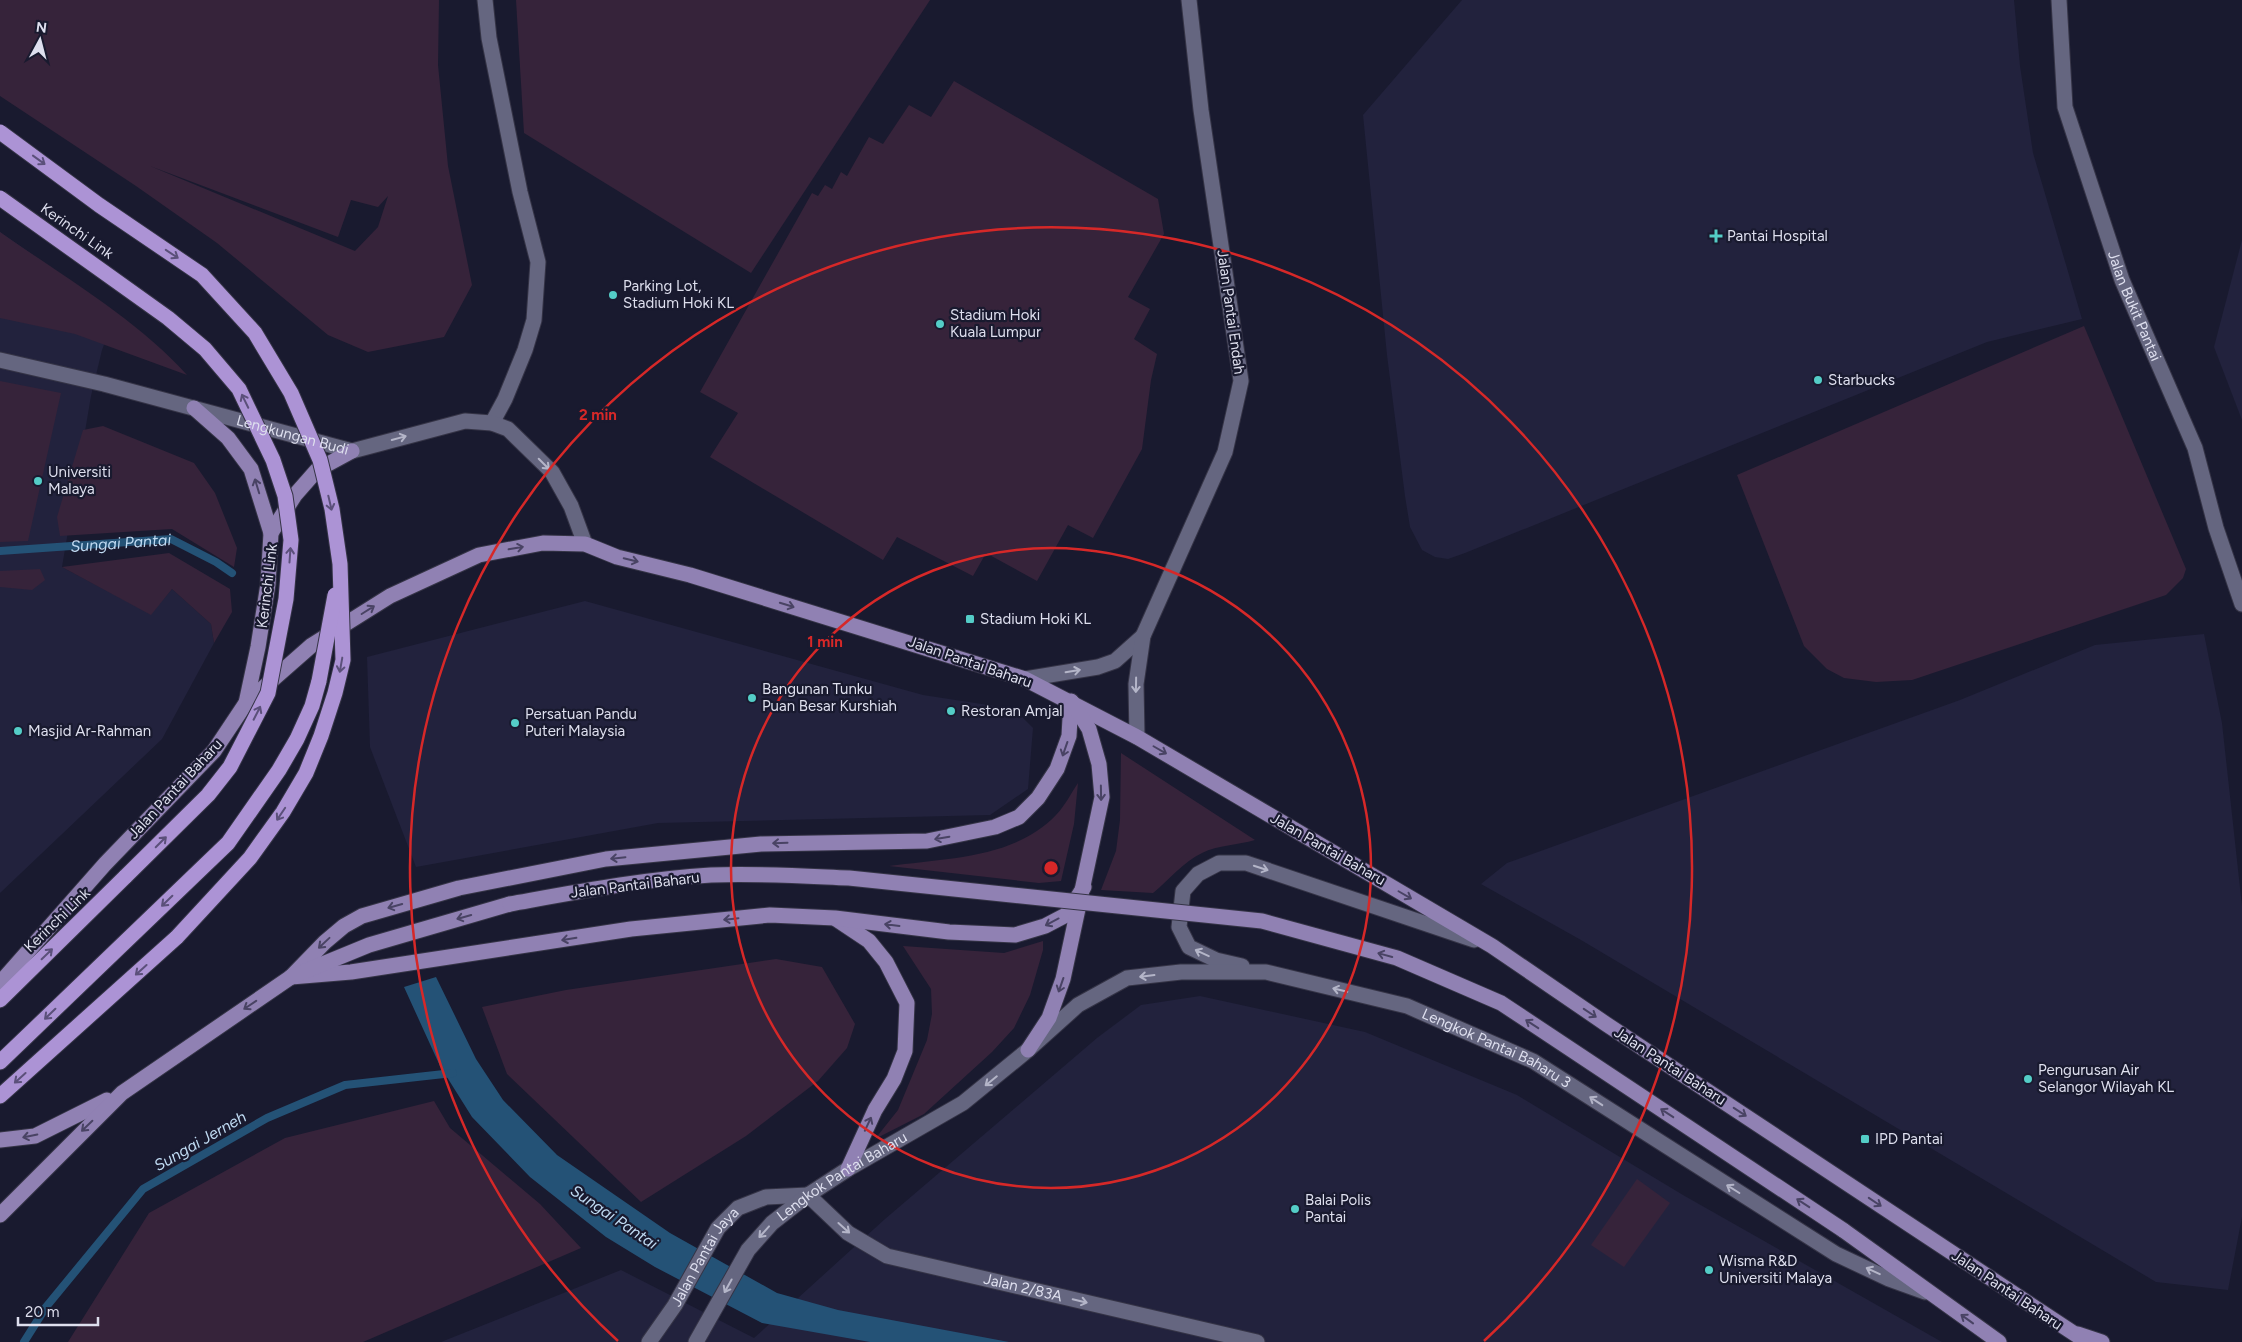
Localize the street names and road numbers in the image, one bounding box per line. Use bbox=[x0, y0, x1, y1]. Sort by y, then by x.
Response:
street label: Kerinchi Link bbox=[37, 199, 117, 263]
street label: Jalan Pantai Endah bbox=[1213, 249, 1249, 375]
street label: Jalan Bukit Pantai bbox=[2104, 249, 2165, 364]
street label: Lengkungan Budi bbox=[234, 411, 351, 459]
street label: Kerinchi Link bbox=[253, 542, 281, 629]
street label: Jalan Pantai Baharu bbox=[906, 632, 1034, 692]
street label: Jalan Pantai Baharu bbox=[124, 735, 226, 843]
street label: Jalan Pantai Baharu bbox=[1267, 809, 1389, 889]
street label: Jalan Pantai Baharu bbox=[570, 868, 700, 902]
street label: Kerinchi Link bbox=[20, 884, 94, 956]
street label: Lengkok Pantai Baharu 3 bbox=[1419, 1005, 1574, 1092]
street label: Jalan Pantai Baharu bbox=[1611, 1023, 1729, 1109]
street label: Lengkok Pantai Baharu bbox=[773, 1128, 910, 1225]
street label: Jalan Pantai Jaya bbox=[667, 1203, 743, 1310]
street label: Jalan Pantai Baharu bbox=[1948, 1246, 2066, 1334]
street label: Jalan 2/83A bbox=[982, 1270, 1064, 1305]

